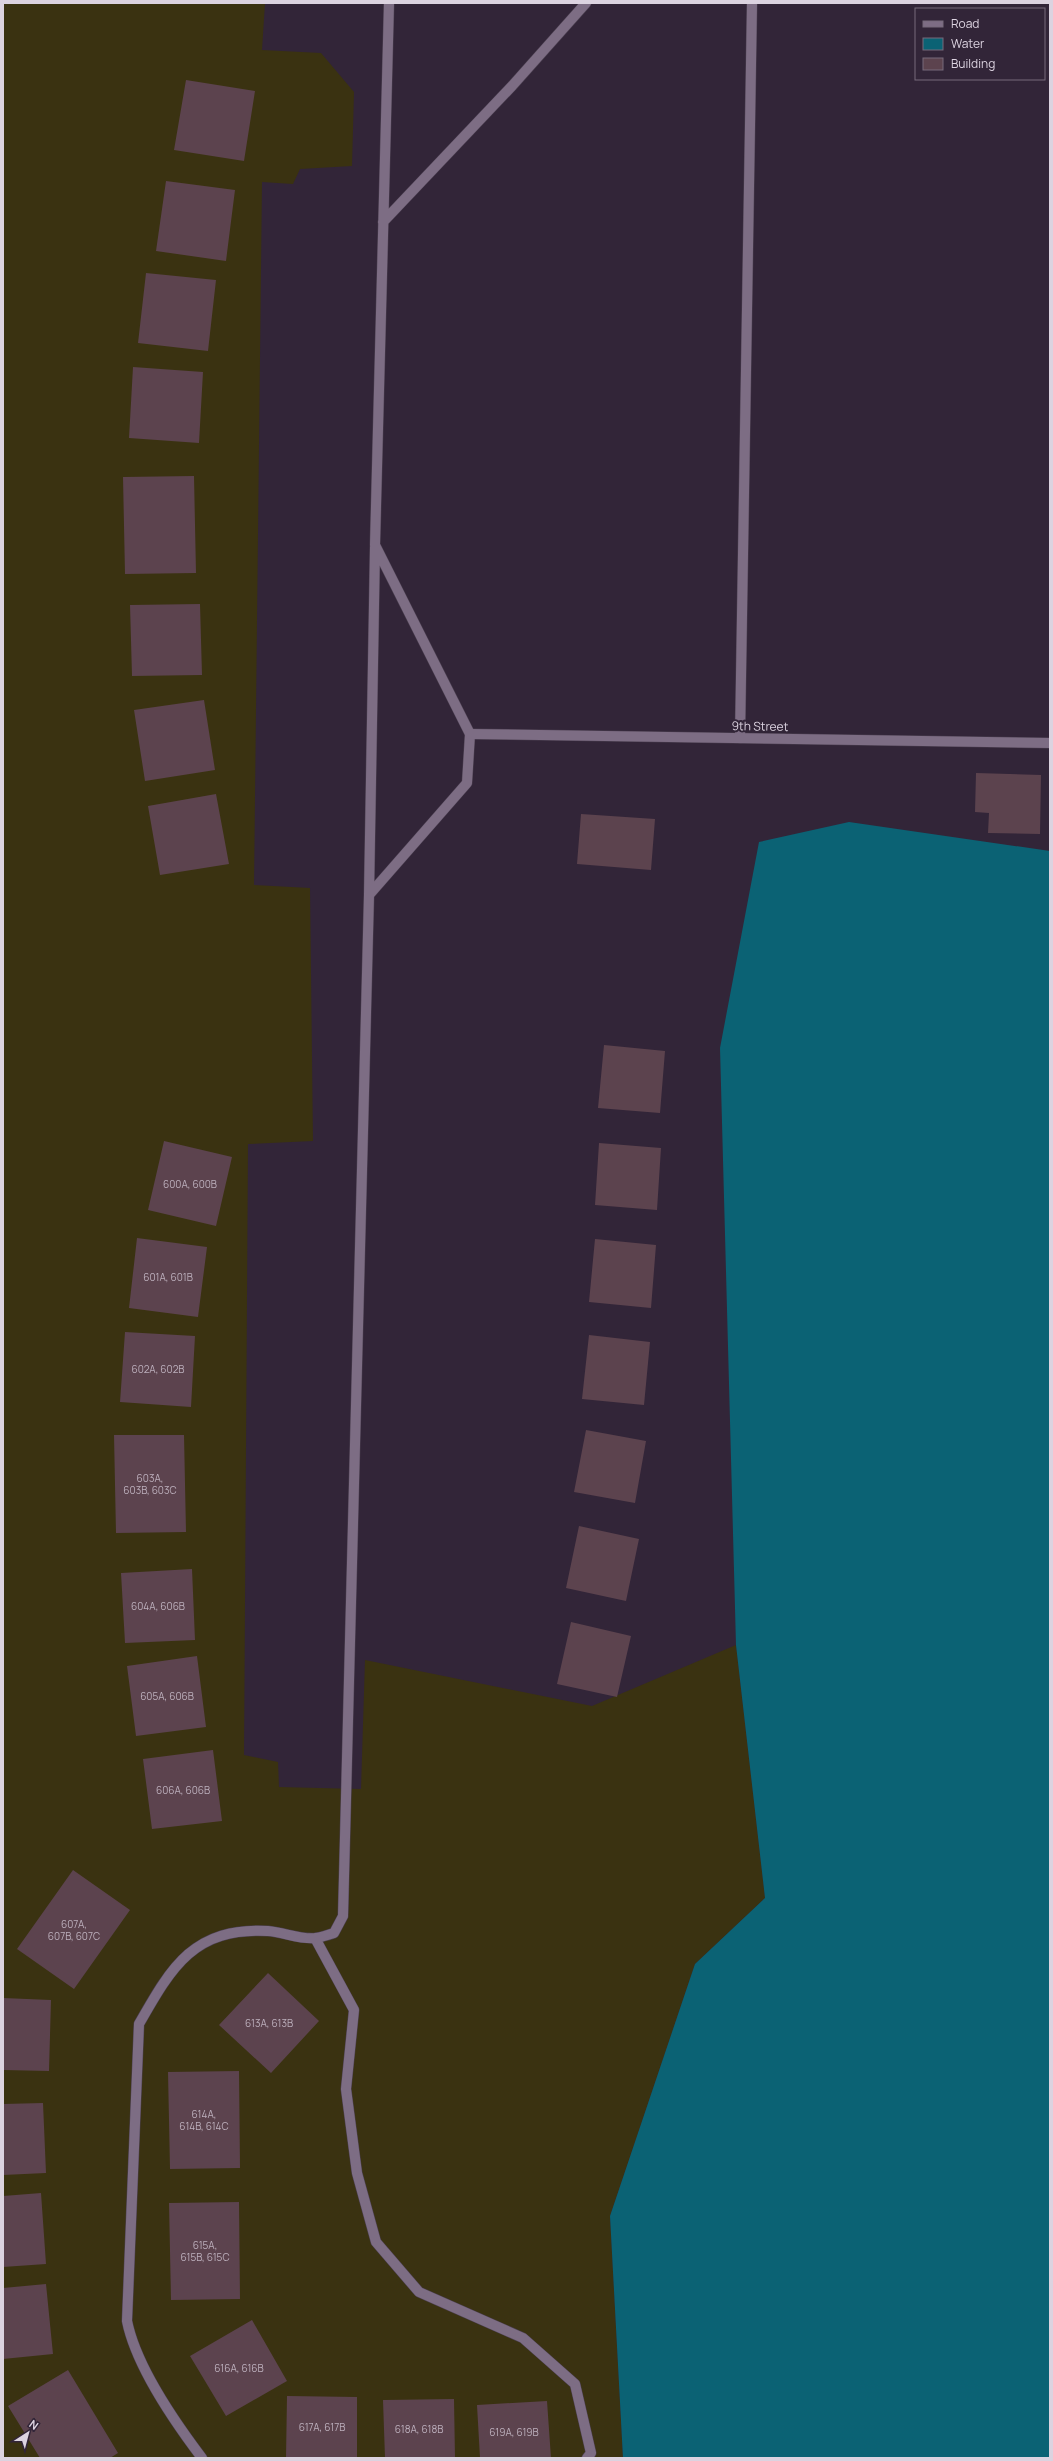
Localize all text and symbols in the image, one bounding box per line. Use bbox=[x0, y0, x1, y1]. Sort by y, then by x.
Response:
legend bbox=[915, 8, 1045, 80]
text: Road bbox=[951, 15, 979, 32]
text: Water bbox=[951, 35, 985, 52]
text: Building bbox=[951, 55, 995, 72]
street label: 9th Street bbox=[731, 717, 789, 735]
house number: 600A, 600B bbox=[163, 1177, 217, 1191]
house number: 601A, 601B bbox=[143, 1270, 193, 1284]
house number: 602A, 602B bbox=[132, 1362, 184, 1376]
house number: 603A, 603B, 603C bbox=[123, 1471, 177, 1497]
house number: 604A, 606B bbox=[131, 1599, 185, 1613]
house number: 605A, 606B bbox=[140, 1689, 194, 1703]
house number: 606A, 606B bbox=[156, 1783, 210, 1797]
house number: 607A, 607B, 607C bbox=[48, 1917, 100, 1943]
house number: 613A, 613B bbox=[245, 2016, 293, 2030]
house number: 614A, 614B, 614C bbox=[179, 2107, 229, 2133]
house number: 615A, 615B, 615C bbox=[180, 2238, 230, 2264]
house number: 616A, 616B bbox=[214, 2361, 264, 2375]
north arrow bbox=[8, 2413, 48, 2453]
text: N bbox=[27, 2416, 42, 2433]
house number: 617A, 617B bbox=[299, 2420, 345, 2434]
house number: 618A, 618B bbox=[395, 2422, 443, 2436]
house number: 619A, 619B bbox=[489, 2425, 539, 2439]

